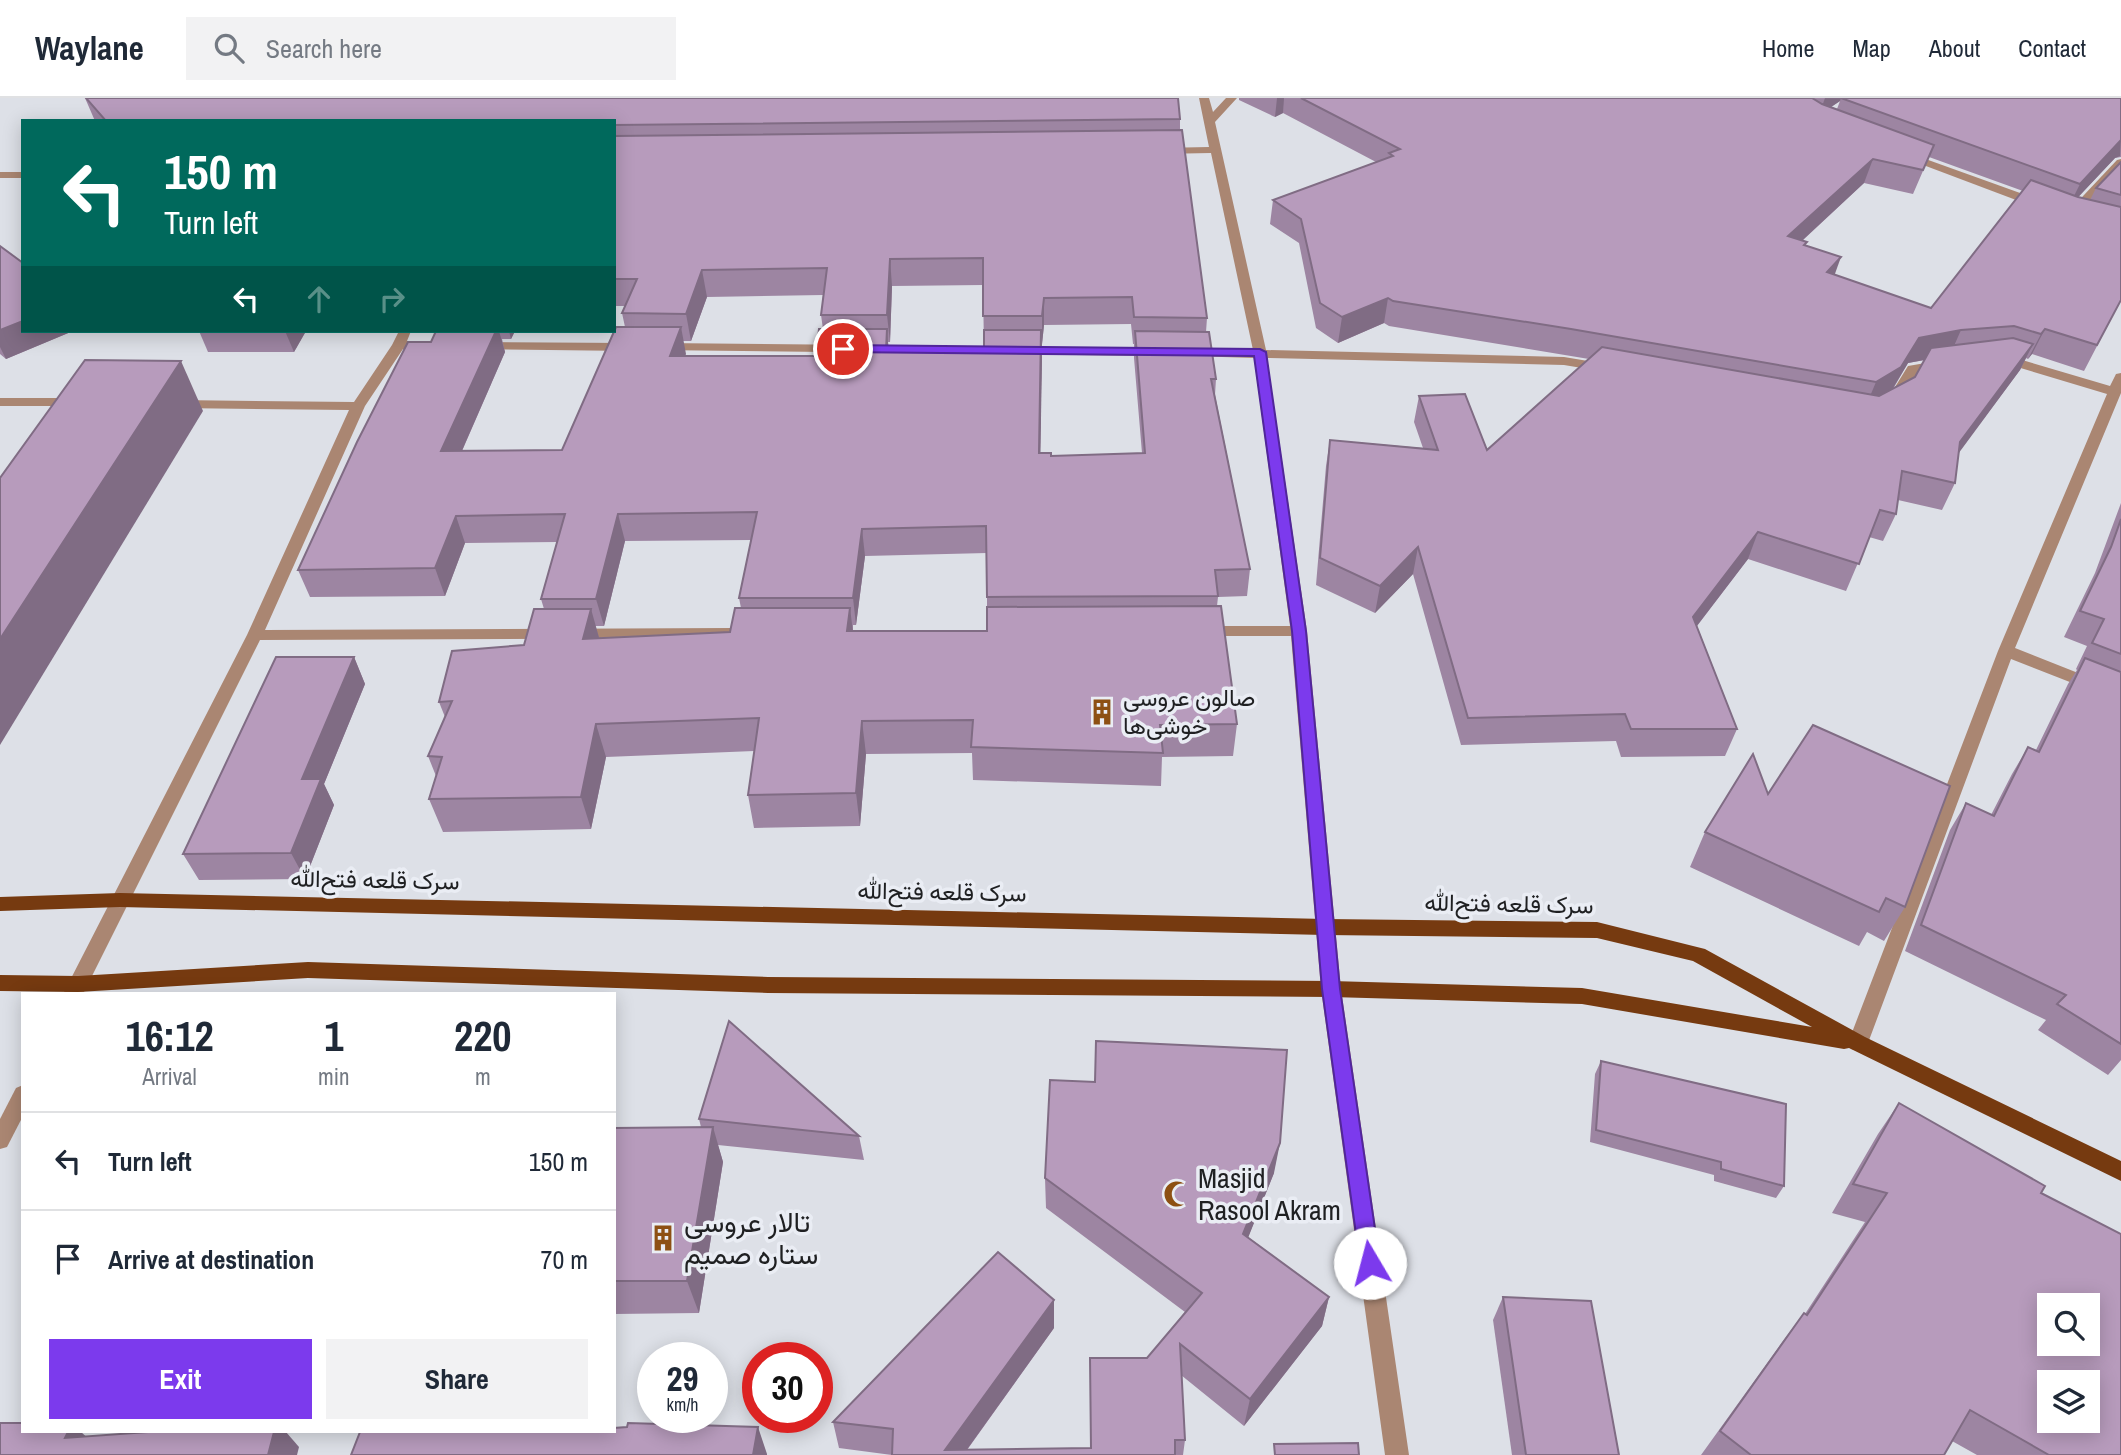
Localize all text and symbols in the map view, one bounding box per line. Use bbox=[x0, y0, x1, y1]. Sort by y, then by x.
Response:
search box bbox=[186, 17, 676, 80]
text: Waylane bbox=[35, 26, 144, 70]
icon: search bbox=[210, 29, 248, 67]
text: Search here bbox=[266, 31, 382, 66]
text: Home bbox=[1762, 32, 1814, 64]
text: Map bbox=[1852, 32, 1891, 64]
text: About bbox=[1929, 32, 1980, 64]
text: Contact bbox=[2018, 32, 2086, 64]
text: 150 m bbox=[164, 138, 278, 204]
icon: left bbox=[49, 147, 140, 238]
text: Turn left bbox=[164, 201, 258, 244]
icon: left bbox=[227, 280, 265, 318]
icon: ahead bbox=[300, 280, 338, 318]
icon: right bbox=[373, 280, 411, 318]
pin bbox=[813, 319, 873, 379]
icon: arrive bbox=[824, 330, 862, 368]
place label: صالون عروسی خوشی‌ها bbox=[1123, 681, 1255, 741]
building icon: صالون عروسی خوشی‌ها bbox=[1087, 697, 1117, 727]
street label: سرک قلعه فتح‌الله bbox=[290, 862, 460, 898]
street label: سرک قلعه فتح‌الله bbox=[857, 874, 1027, 910]
street label: سرک قلعه فتح‌الله bbox=[1424, 886, 1594, 922]
text: 16:12 bbox=[126, 1008, 214, 1064]
text: 1 bbox=[324, 1008, 343, 1064]
text: 220 bbox=[454, 1008, 512, 1064]
text: Arrival bbox=[142, 1061, 197, 1092]
text: min bbox=[318, 1061, 350, 1092]
text: m bbox=[475, 1061, 491, 1092]
icon: left bbox=[49, 1142, 87, 1180]
text: Turn left bbox=[108, 1144, 192, 1179]
text: 150 m bbox=[529, 1144, 588, 1179]
place label: Masjid Rasool Akram bbox=[1198, 1159, 1341, 1229]
mosque icon: Masjid Rasool Akram bbox=[1162, 1179, 1192, 1209]
place label: تالار عروسی ستاره صمیم bbox=[684, 1203, 818, 1273]
building icon: تالار عروسی ستاره صمیم bbox=[648, 1223, 678, 1253]
position arrow bbox=[1333, 1226, 1407, 1300]
icon: arrive bbox=[49, 1240, 87, 1278]
text: Arrive at destination bbox=[108, 1242, 314, 1277]
text: 70 m bbox=[541, 1242, 588, 1277]
map controls bbox=[2037, 1293, 2100, 1433]
button: search bbox=[2037, 1293, 2100, 1356]
button: Exit bbox=[49, 1339, 312, 1419]
button: Share bbox=[326, 1339, 588, 1419]
speed limit sign: 30 bbox=[742, 1342, 833, 1433]
text: 29 bbox=[667, 1355, 698, 1402]
button: layers bbox=[2037, 1370, 2100, 1433]
text: km/h bbox=[667, 1392, 699, 1417]

